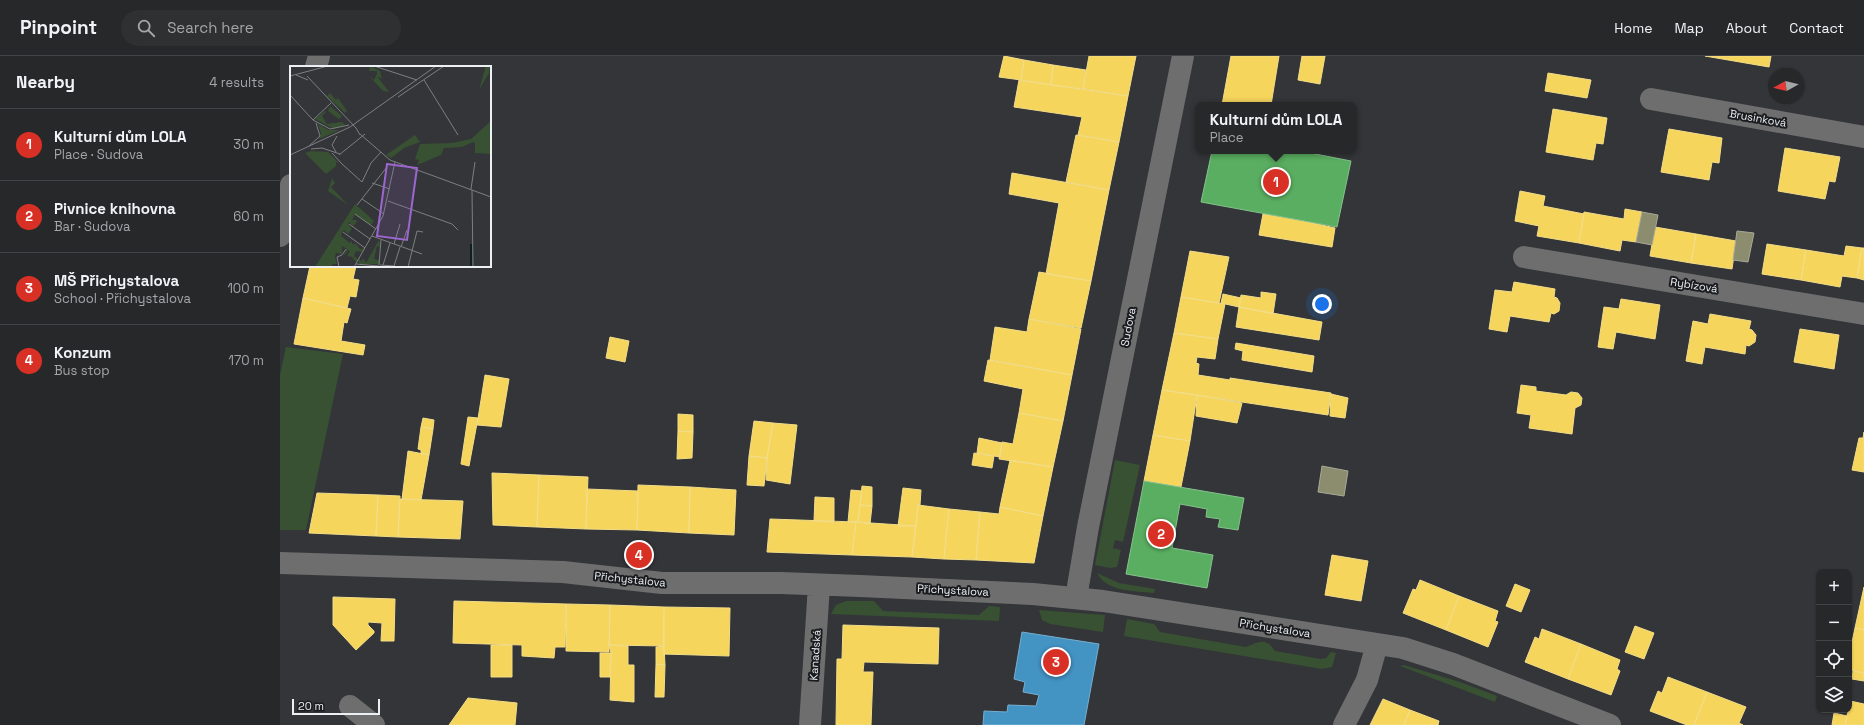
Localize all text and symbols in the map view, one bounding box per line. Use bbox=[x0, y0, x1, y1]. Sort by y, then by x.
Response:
search box bbox=[121, 10, 401, 46]
text: Pinpoint bbox=[20, 15, 97, 40]
icon: search bbox=[135, 17, 157, 39]
text: Search here bbox=[167, 18, 254, 37]
text: Home bbox=[1614, 19, 1652, 37]
text: Map bbox=[1674, 19, 1704, 37]
text: About bbox=[1726, 19, 1767, 37]
text: Contact bbox=[1789, 19, 1844, 37]
inset map bbox=[290, 66, 491, 267]
north arrow bbox=[1768, 68, 1804, 104]
text: Nearby bbox=[16, 71, 75, 93]
text: 4 results bbox=[209, 74, 264, 91]
popup bbox=[1195, 102, 1357, 154]
street label: Brusinková bbox=[1728, 106, 1788, 130]
text: Kulturní dům LOLA bbox=[1210, 110, 1342, 129]
text: Kulturní dům LOLA bbox=[54, 127, 186, 146]
text: Place bbox=[1210, 129, 1244, 146]
text: 1 bbox=[26, 136, 32, 153]
text: 30 m bbox=[233, 136, 264, 153]
text: Place · Sudova bbox=[54, 146, 143, 163]
pin: 1 bbox=[1263, 167, 1289, 197]
text: Pivnice knihovna bbox=[54, 199, 176, 218]
text: 2 bbox=[25, 208, 33, 225]
text: 60 m bbox=[233, 208, 264, 225]
text: Bar · Sudova bbox=[54, 218, 130, 235]
text: MŠ Přichystalova bbox=[54, 271, 179, 290]
street label: Rybízová bbox=[1669, 274, 1719, 296]
text: 3 bbox=[25, 280, 33, 297]
text: 100 m bbox=[227, 280, 264, 297]
text: School · Přichystalova bbox=[54, 290, 191, 307]
your location bbox=[1312, 294, 1332, 314]
street label: Sudova bbox=[1117, 306, 1139, 348]
text: Konzum bbox=[54, 343, 111, 362]
text: 4 bbox=[25, 352, 33, 369]
text: 170 m bbox=[228, 352, 264, 369]
text: Bus stop bbox=[54, 362, 110, 379]
pin: 2 bbox=[1148, 519, 1174, 549]
pin: 4 bbox=[626, 540, 652, 570]
street label: Přichystalova bbox=[594, 568, 667, 590]
map controls bbox=[1816, 569, 1852, 713]
button: + bbox=[1816, 569, 1852, 605]
street label: Přichystalova bbox=[917, 581, 990, 599]
button: − bbox=[1816, 605, 1852, 641]
street label: Přichystalova bbox=[1238, 615, 1312, 641]
street label: Kanadská bbox=[806, 628, 824, 681]
button: locate bbox=[1816, 641, 1852, 677]
pin: 3 bbox=[1043, 647, 1069, 677]
button: layers bbox=[1816, 677, 1852, 713]
scale bar bbox=[292, 697, 380, 716]
text: 20 m bbox=[298, 699, 324, 713]

